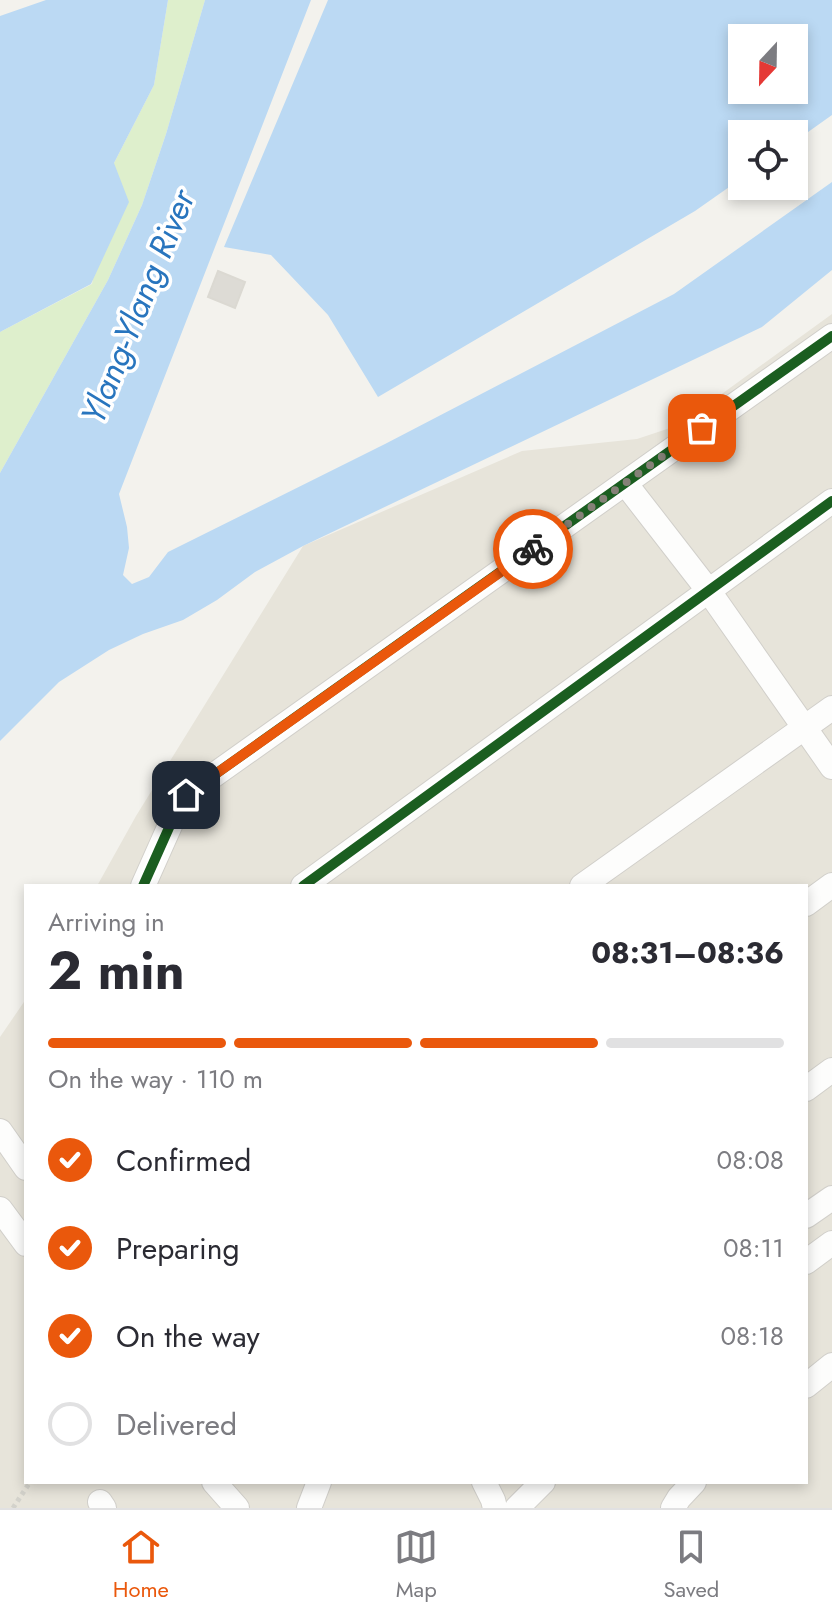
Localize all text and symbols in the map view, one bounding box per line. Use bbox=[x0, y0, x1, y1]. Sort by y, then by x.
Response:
north arrow bbox=[728, 24, 808, 104]
map controls bbox=[728, 24, 808, 200]
button: locate bbox=[728, 120, 808, 200]
water label: Ylang-Ylang River bbox=[69, 181, 208, 431]
pin bbox=[668, 394, 736, 462]
icon: bag bbox=[680, 406, 724, 450]
courier bbox=[493, 509, 573, 589]
icon: bike bbox=[511, 527, 555, 571]
pin bbox=[152, 761, 220, 829]
icon: home bbox=[164, 773, 208, 817]
text: Arriving in bbox=[48, 903, 165, 941]
text: 08:31–08:36 bbox=[591, 931, 784, 974]
text: 2 min bbox=[48, 933, 185, 1009]
text: On the way · 110 m bbox=[48, 1060, 263, 1098]
icon: check bbox=[48, 1138, 92, 1182]
text: Confirmed bbox=[116, 1139, 251, 1182]
text: 08:08 bbox=[717, 1141, 784, 1179]
icon: check bbox=[48, 1226, 92, 1270]
text: Preparing bbox=[116, 1227, 240, 1270]
text: 08:11 bbox=[723, 1229, 784, 1267]
icon: check bbox=[48, 1314, 92, 1358]
text: On the way bbox=[116, 1315, 260, 1358]
text: 08:18 bbox=[721, 1317, 784, 1355]
text: Delivered bbox=[116, 1403, 237, 1446]
tab: Home bbox=[113, 1525, 169, 1605]
tab: Map bbox=[394, 1525, 438, 1605]
tab: Saved bbox=[664, 1525, 719, 1605]

